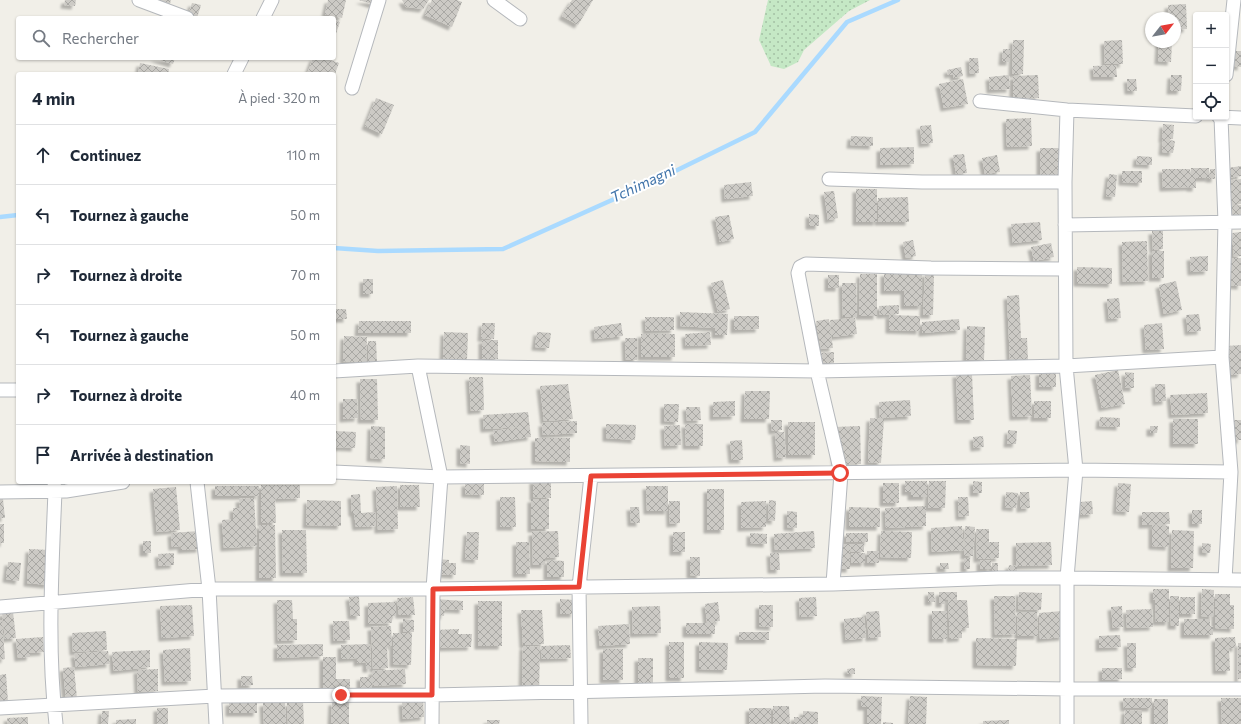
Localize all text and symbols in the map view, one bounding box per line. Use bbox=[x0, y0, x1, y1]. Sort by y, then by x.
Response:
north arrow bbox=[1145, 12, 1181, 48]
map controls bbox=[1193, 12, 1229, 120]
button: + bbox=[1193, 12, 1229, 48]
search box bbox=[16, 16, 336, 60]
icon: search bbox=[30, 27, 52, 49]
text: Rechercher bbox=[62, 29, 139, 47]
button: − bbox=[1193, 48, 1229, 84]
button: locate bbox=[1193, 84, 1229, 120]
text: 4 min bbox=[32, 88, 75, 109]
text: À pied · 320 m bbox=[238, 90, 320, 106]
icon: ahead bbox=[32, 144, 54, 166]
text: Continuez bbox=[70, 146, 141, 164]
text: 110 m bbox=[287, 147, 320, 163]
water label: Tchimagni bbox=[607, 160, 679, 206]
icon: left bbox=[32, 204, 54, 226]
text: Tournez à gauche bbox=[70, 206, 189, 224]
text: 50 m bbox=[290, 207, 320, 223]
icon: right bbox=[32, 264, 54, 286]
text: Tournez à droite bbox=[70, 266, 182, 284]
text: 70 m bbox=[291, 267, 320, 283]
icon: left bbox=[32, 324, 54, 346]
text: Tournez à gauche bbox=[70, 326, 189, 344]
text: 50 m bbox=[290, 327, 320, 343]
icon: right bbox=[32, 384, 54, 406]
text: Tournez à droite bbox=[70, 386, 182, 404]
text: 40 m bbox=[290, 387, 320, 403]
icon: arrive bbox=[32, 444, 54, 466]
text: Arrivée à destination bbox=[70, 446, 213, 464]
route start bbox=[831, 464, 849, 482]
route end bbox=[332, 686, 350, 704]

